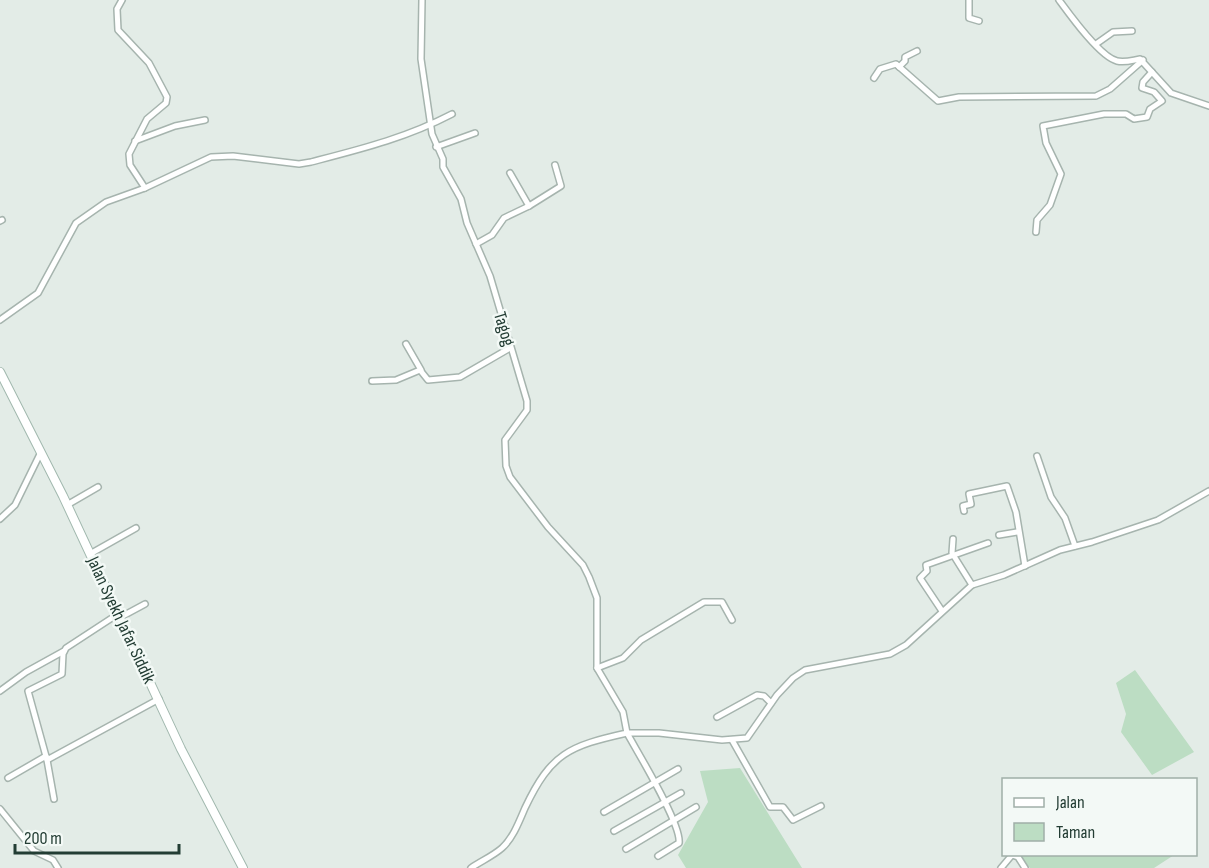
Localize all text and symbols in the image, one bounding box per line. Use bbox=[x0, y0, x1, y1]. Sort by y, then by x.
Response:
street label: Tagog bbox=[489, 309, 519, 349]
street label: Jalan Syekh Jafar Siddik bbox=[82, 552, 160, 687]
legend bbox=[1002, 778, 1197, 856]
text: Jalan bbox=[1055, 792, 1085, 813]
scale bar bbox=[15, 817, 178, 855]
text: Taman bbox=[1056, 822, 1095, 843]
text: 200 m bbox=[24, 828, 62, 849]

